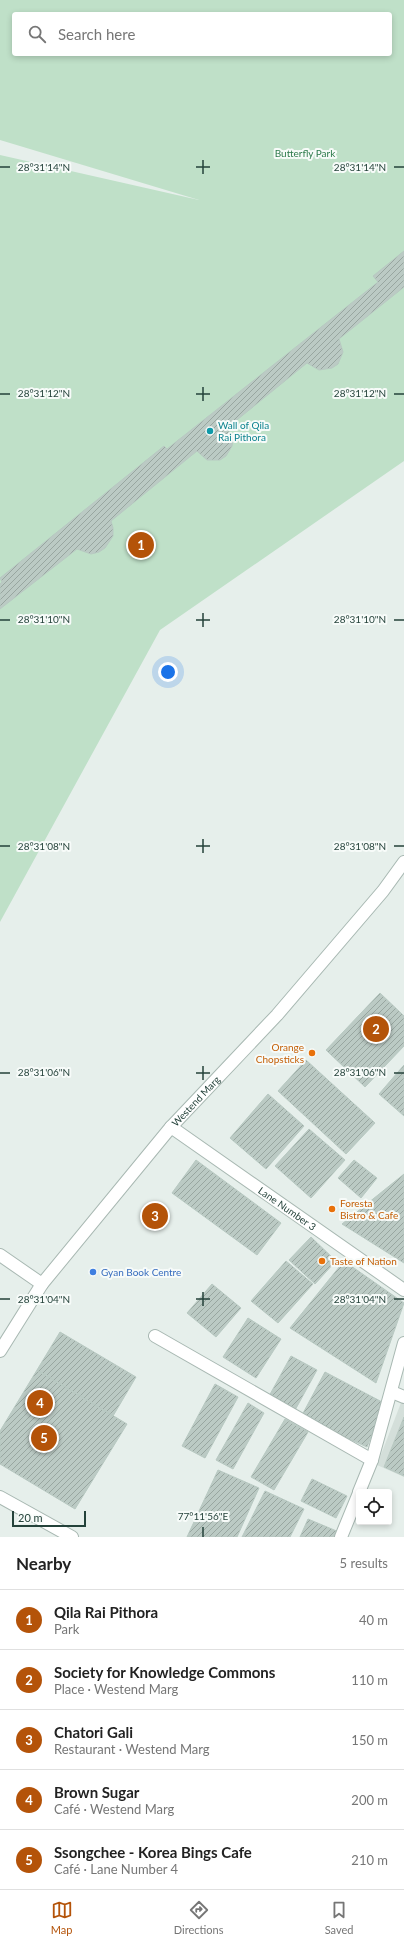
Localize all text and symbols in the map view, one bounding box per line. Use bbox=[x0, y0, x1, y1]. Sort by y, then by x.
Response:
search box bbox=[12, 12, 392, 56]
icon: search bbox=[26, 23, 48, 45]
text: Search here bbox=[58, 25, 135, 43]
park label: Butterfly Park bbox=[275, 147, 336, 159]
text: 28°31'14"N bbox=[18, 161, 70, 173]
text: 28°31'14"N bbox=[334, 161, 386, 173]
text: 28°31'12"N bbox=[18, 387, 70, 399]
text: 28°31'12"N bbox=[334, 387, 386, 399]
place label: Wall of Qila Rai Pithora bbox=[218, 419, 269, 443]
marker: Wall of Qila Rai Pithora bbox=[205, 426, 215, 436]
pin: 1 bbox=[128, 530, 154, 560]
text: 28°31'10"N bbox=[18, 613, 70, 625]
text: 28°31'10"N bbox=[334, 613, 386, 625]
your location bbox=[158, 662, 178, 682]
text: 28°31'08"N bbox=[18, 840, 70, 852]
text: 28°31'08"N bbox=[334, 840, 386, 852]
pin: 2 bbox=[363, 1014, 389, 1044]
place label: Orange Chopsticks bbox=[256, 1041, 304, 1065]
marker: Orange Chopsticks bbox=[307, 1048, 317, 1058]
text: 28°31'06"N bbox=[18, 1066, 70, 1078]
text: 28°31'06"N bbox=[334, 1066, 386, 1078]
street label: Westend Marg bbox=[169, 1073, 222, 1129]
street label: Lane Number 3 bbox=[256, 1184, 319, 1233]
place label: Foresta Bistro & Cafe bbox=[340, 1197, 398, 1221]
pin: 3 bbox=[142, 1201, 168, 1231]
marker: Foresta Bistro & Cafe bbox=[327, 1204, 337, 1214]
place label: Taste of Nation bbox=[330, 1255, 397, 1267]
marker: Taste of Nation bbox=[317, 1256, 327, 1266]
place label: Gyan Book Centre bbox=[101, 1266, 181, 1278]
marker: Gyan Book Centre bbox=[88, 1267, 98, 1277]
text: 28°31'04"N bbox=[18, 1293, 70, 1305]
text: 28°31'04"N bbox=[334, 1293, 386, 1305]
pin: 4 bbox=[27, 1388, 53, 1418]
pin: 5 bbox=[31, 1423, 57, 1453]
map controls bbox=[356, 1489, 392, 1525]
button: locate bbox=[356, 1489, 392, 1525]
scale bar bbox=[12, 1509, 86, 1528]
text: 77°11'56"E bbox=[178, 1510, 228, 1522]
text: 20 m bbox=[18, 1511, 43, 1524]
text: Nearby bbox=[16, 1553, 71, 1574]
text: 5 results bbox=[340, 1555, 388, 1571]
text: Qila Rai Pithora bbox=[54, 1603, 158, 1621]
text: 1 bbox=[25, 1612, 33, 1628]
text: 40 m bbox=[359, 1612, 388, 1628]
text: Park bbox=[54, 1621, 79, 1637]
text: Society for Knowledge Commons bbox=[54, 1663, 275, 1681]
text: 2 bbox=[25, 1672, 33, 1688]
text: 110 m bbox=[351, 1672, 388, 1688]
text: Place · Westend Marg bbox=[54, 1681, 178, 1697]
text: Chatori Gali bbox=[54, 1723, 133, 1741]
text: 3 bbox=[25, 1732, 33, 1748]
text: 150 m bbox=[351, 1732, 388, 1748]
text: Restaurant · Westend Marg bbox=[54, 1741, 210, 1757]
text: Brown Sugar bbox=[54, 1783, 139, 1801]
text: 4 bbox=[25, 1792, 33, 1808]
text: 200 m bbox=[351, 1792, 388, 1808]
text: Café · Westend Marg bbox=[54, 1801, 174, 1817]
text: Ssongchee - Korea Bings Cafe bbox=[54, 1843, 252, 1861]
text: 5 bbox=[25, 1852, 33, 1868]
text: 210 m bbox=[351, 1852, 388, 1868]
text: Café · Lane Number 4 bbox=[54, 1861, 178, 1877]
tab: Map bbox=[51, 1899, 73, 1936]
tab: Directions bbox=[174, 1899, 223, 1936]
tab: Saved bbox=[325, 1899, 353, 1936]

